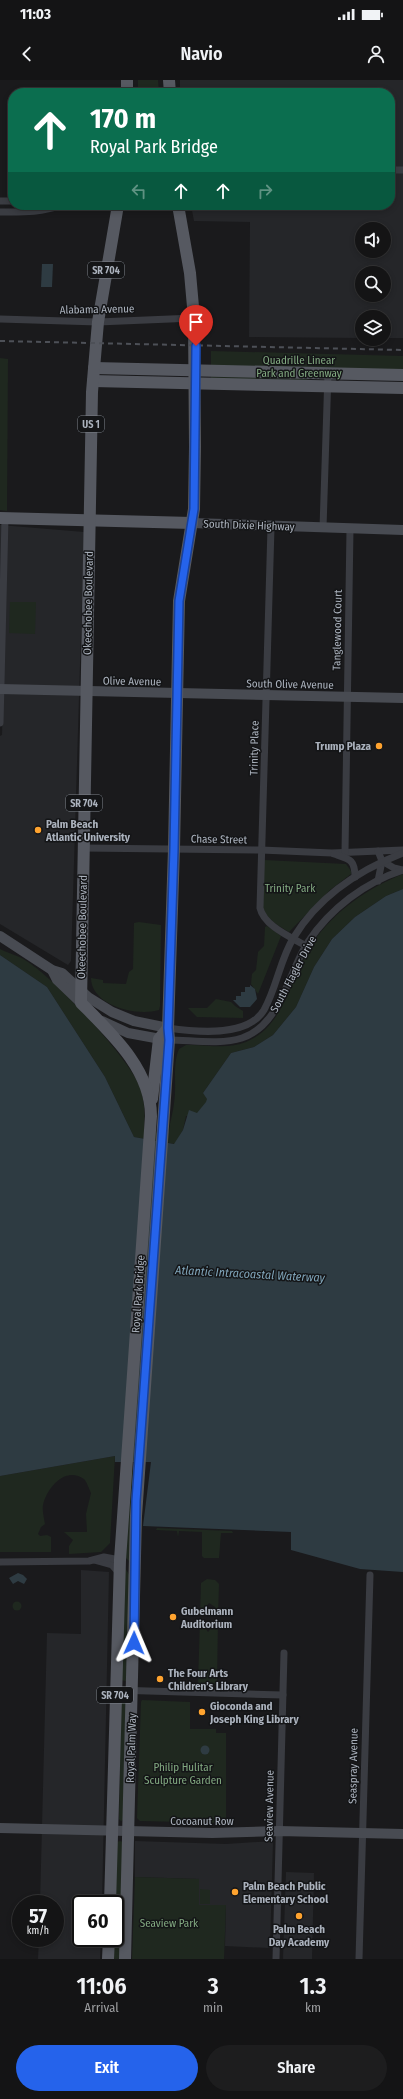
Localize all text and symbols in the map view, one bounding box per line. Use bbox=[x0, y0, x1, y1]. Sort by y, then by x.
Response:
text: 11:03 bbox=[20, 5, 51, 23]
icon: back bbox=[16, 43, 38, 65]
text: Navio bbox=[180, 43, 223, 65]
icon: person bbox=[365, 43, 387, 65]
text: 170 m bbox=[90, 102, 156, 135]
icon: ahead bbox=[24, 104, 76, 156]
text: Royal Park Bridge bbox=[90, 136, 218, 158]
icon: left bbox=[128, 180, 150, 202]
icon: ahead bbox=[170, 180, 192, 202]
icon: ahead bbox=[212, 180, 234, 202]
icon: right bbox=[254, 180, 276, 202]
map controls bbox=[355, 222, 391, 346]
button: sound bbox=[355, 222, 391, 258]
road number: SR 704 bbox=[88, 262, 124, 278]
button: search bbox=[355, 266, 391, 302]
street label: Alabama Avenue bbox=[60, 302, 134, 317]
pin bbox=[179, 305, 213, 346]
button: layers bbox=[355, 310, 391, 346]
icon: arrive bbox=[185, 311, 207, 333]
park label: Quadrille Linear Park and Greenway bbox=[256, 354, 342, 380]
road number: US 1 bbox=[78, 416, 104, 432]
street label: South Dixie Highway bbox=[203, 517, 295, 534]
street label: Okeechobee Boulevard bbox=[81, 551, 96, 655]
street label: Tanglewood Court bbox=[330, 589, 345, 671]
street label: Olive Avenue bbox=[103, 674, 161, 689]
street label: South Olive Avenue bbox=[246, 677, 334, 692]
street label: Trinity Place bbox=[248, 720, 261, 776]
place label: Trump Plaza bbox=[315, 740, 372, 753]
marker: Trump Plaza bbox=[374, 741, 384, 751]
road number: SR 704 bbox=[66, 795, 102, 811]
place label: Palm Beach Atlantic University bbox=[45, 818, 131, 844]
marker: Palm Beach Atlantic University bbox=[33, 825, 43, 835]
street label: Chase Street bbox=[191, 833, 248, 846]
street label: Okeechobee Boulevard bbox=[75, 875, 90, 979]
park label: Trinity Park bbox=[265, 882, 316, 895]
street label: South Flagler Drive bbox=[268, 934, 319, 1015]
street label: Royal Park Bridge bbox=[129, 1255, 148, 1333]
water label: Atlantic Intracoastal Waterway bbox=[174, 1263, 326, 1285]
place label: Gubelmann Auditorium bbox=[180, 1605, 233, 1631]
marker: Gubelmann Auditorium bbox=[168, 1612, 178, 1622]
position arrow bbox=[113, 1622, 155, 1664]
place label: The Four Arts Children’s Library bbox=[168, 1667, 249, 1693]
marker: The Four Arts Children’s Library bbox=[155, 1674, 165, 1684]
road number: SR 704 bbox=[97, 1687, 133, 1703]
place label: Gioconda and Joseph King Library bbox=[209, 1700, 299, 1726]
marker: Gioconda and Joseph King Library bbox=[197, 1707, 207, 1717]
street label: Royal Palm Way bbox=[124, 1713, 139, 1783]
street label: Seaspray Avenue bbox=[346, 1728, 361, 1804]
park label: Philip Hulitar Sculpture Garden bbox=[144, 1761, 222, 1787]
street label: Seaview Avenue bbox=[262, 1770, 277, 1842]
street label: Cocoanut Row bbox=[170, 1815, 234, 1828]
place label: Palm Beach Public Elementary School bbox=[243, 1880, 329, 1906]
marker: Palm Beach Public Elementary School bbox=[230, 1887, 240, 1897]
speed limit sign: 60 bbox=[72, 1895, 124, 1947]
text: 57 bbox=[29, 1904, 47, 1928]
marker: Palm Beach Day Academy bbox=[294, 1911, 304, 1921]
park label: Seaview Park bbox=[140, 1917, 199, 1930]
place label: Palm Beach Day Academy bbox=[269, 1923, 330, 1949]
text: km/h bbox=[27, 1925, 49, 1937]
text: 11:06 bbox=[76, 1972, 127, 2000]
text: 3 bbox=[208, 1972, 219, 2000]
text: 1.3 bbox=[300, 1972, 327, 2000]
text: Arrival bbox=[84, 2000, 119, 2015]
text: min bbox=[203, 2000, 223, 2015]
text: km bbox=[305, 2000, 321, 2015]
button: Exit bbox=[16, 2045, 198, 2091]
button: Share bbox=[206, 2045, 387, 2091]

